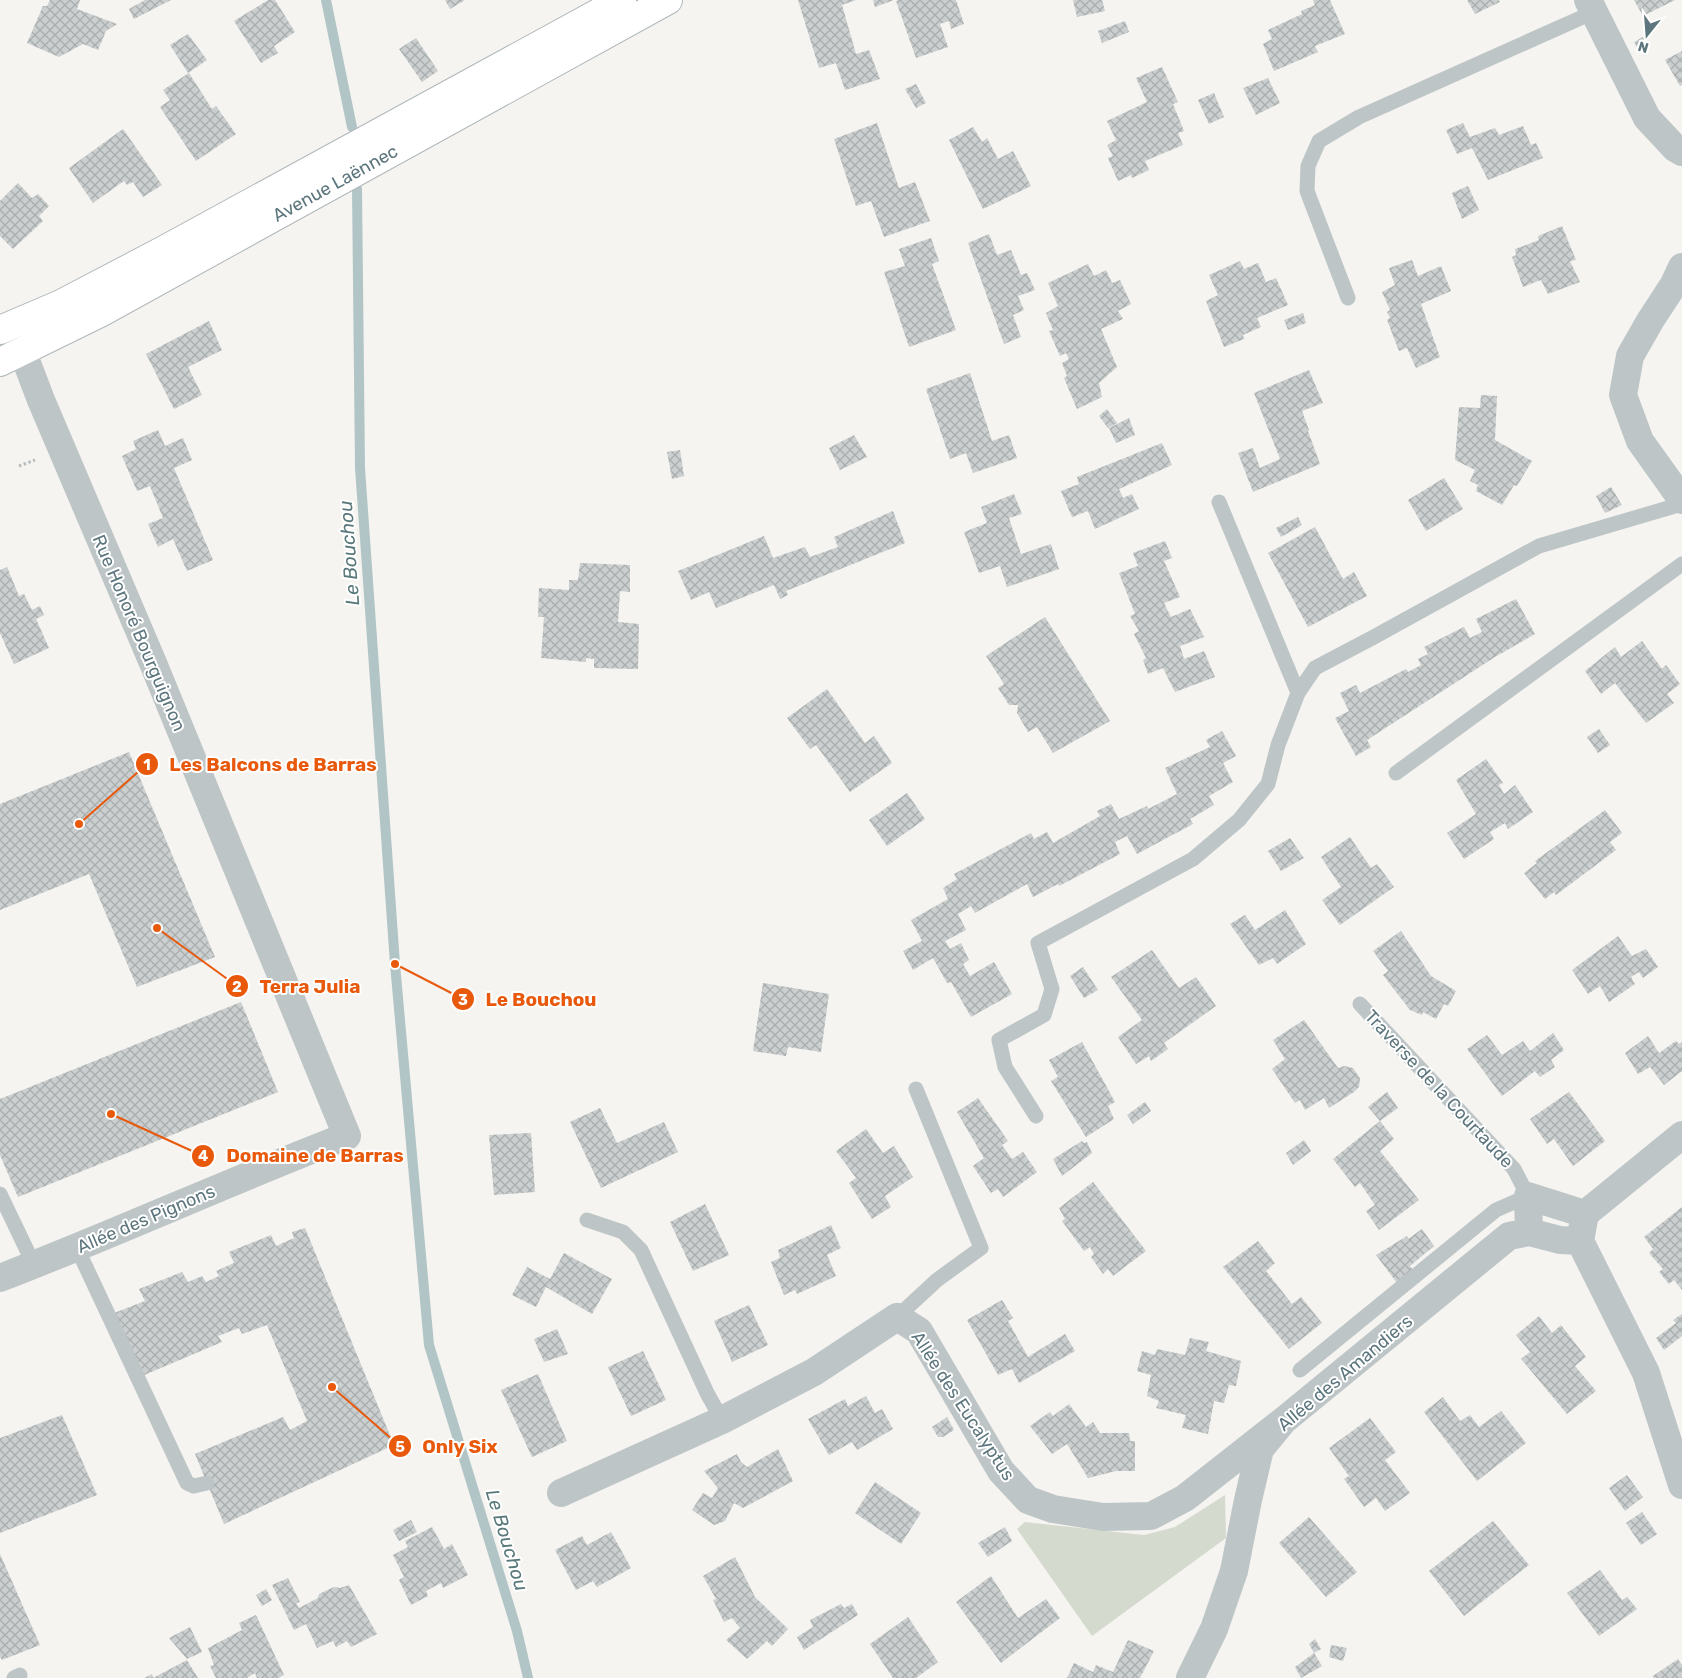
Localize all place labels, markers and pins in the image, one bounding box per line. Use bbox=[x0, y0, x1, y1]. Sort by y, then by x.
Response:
callout: Les Balcons de Barras bbox=[134, 747, 387, 781]
callout: Terra Julia bbox=[225, 969, 370, 1003]
callout: Le Bouchou bbox=[450, 982, 607, 1016]
callout: Domaine de Barras bbox=[191, 1139, 413, 1173]
callout: Only Six bbox=[388, 1429, 508, 1463]

